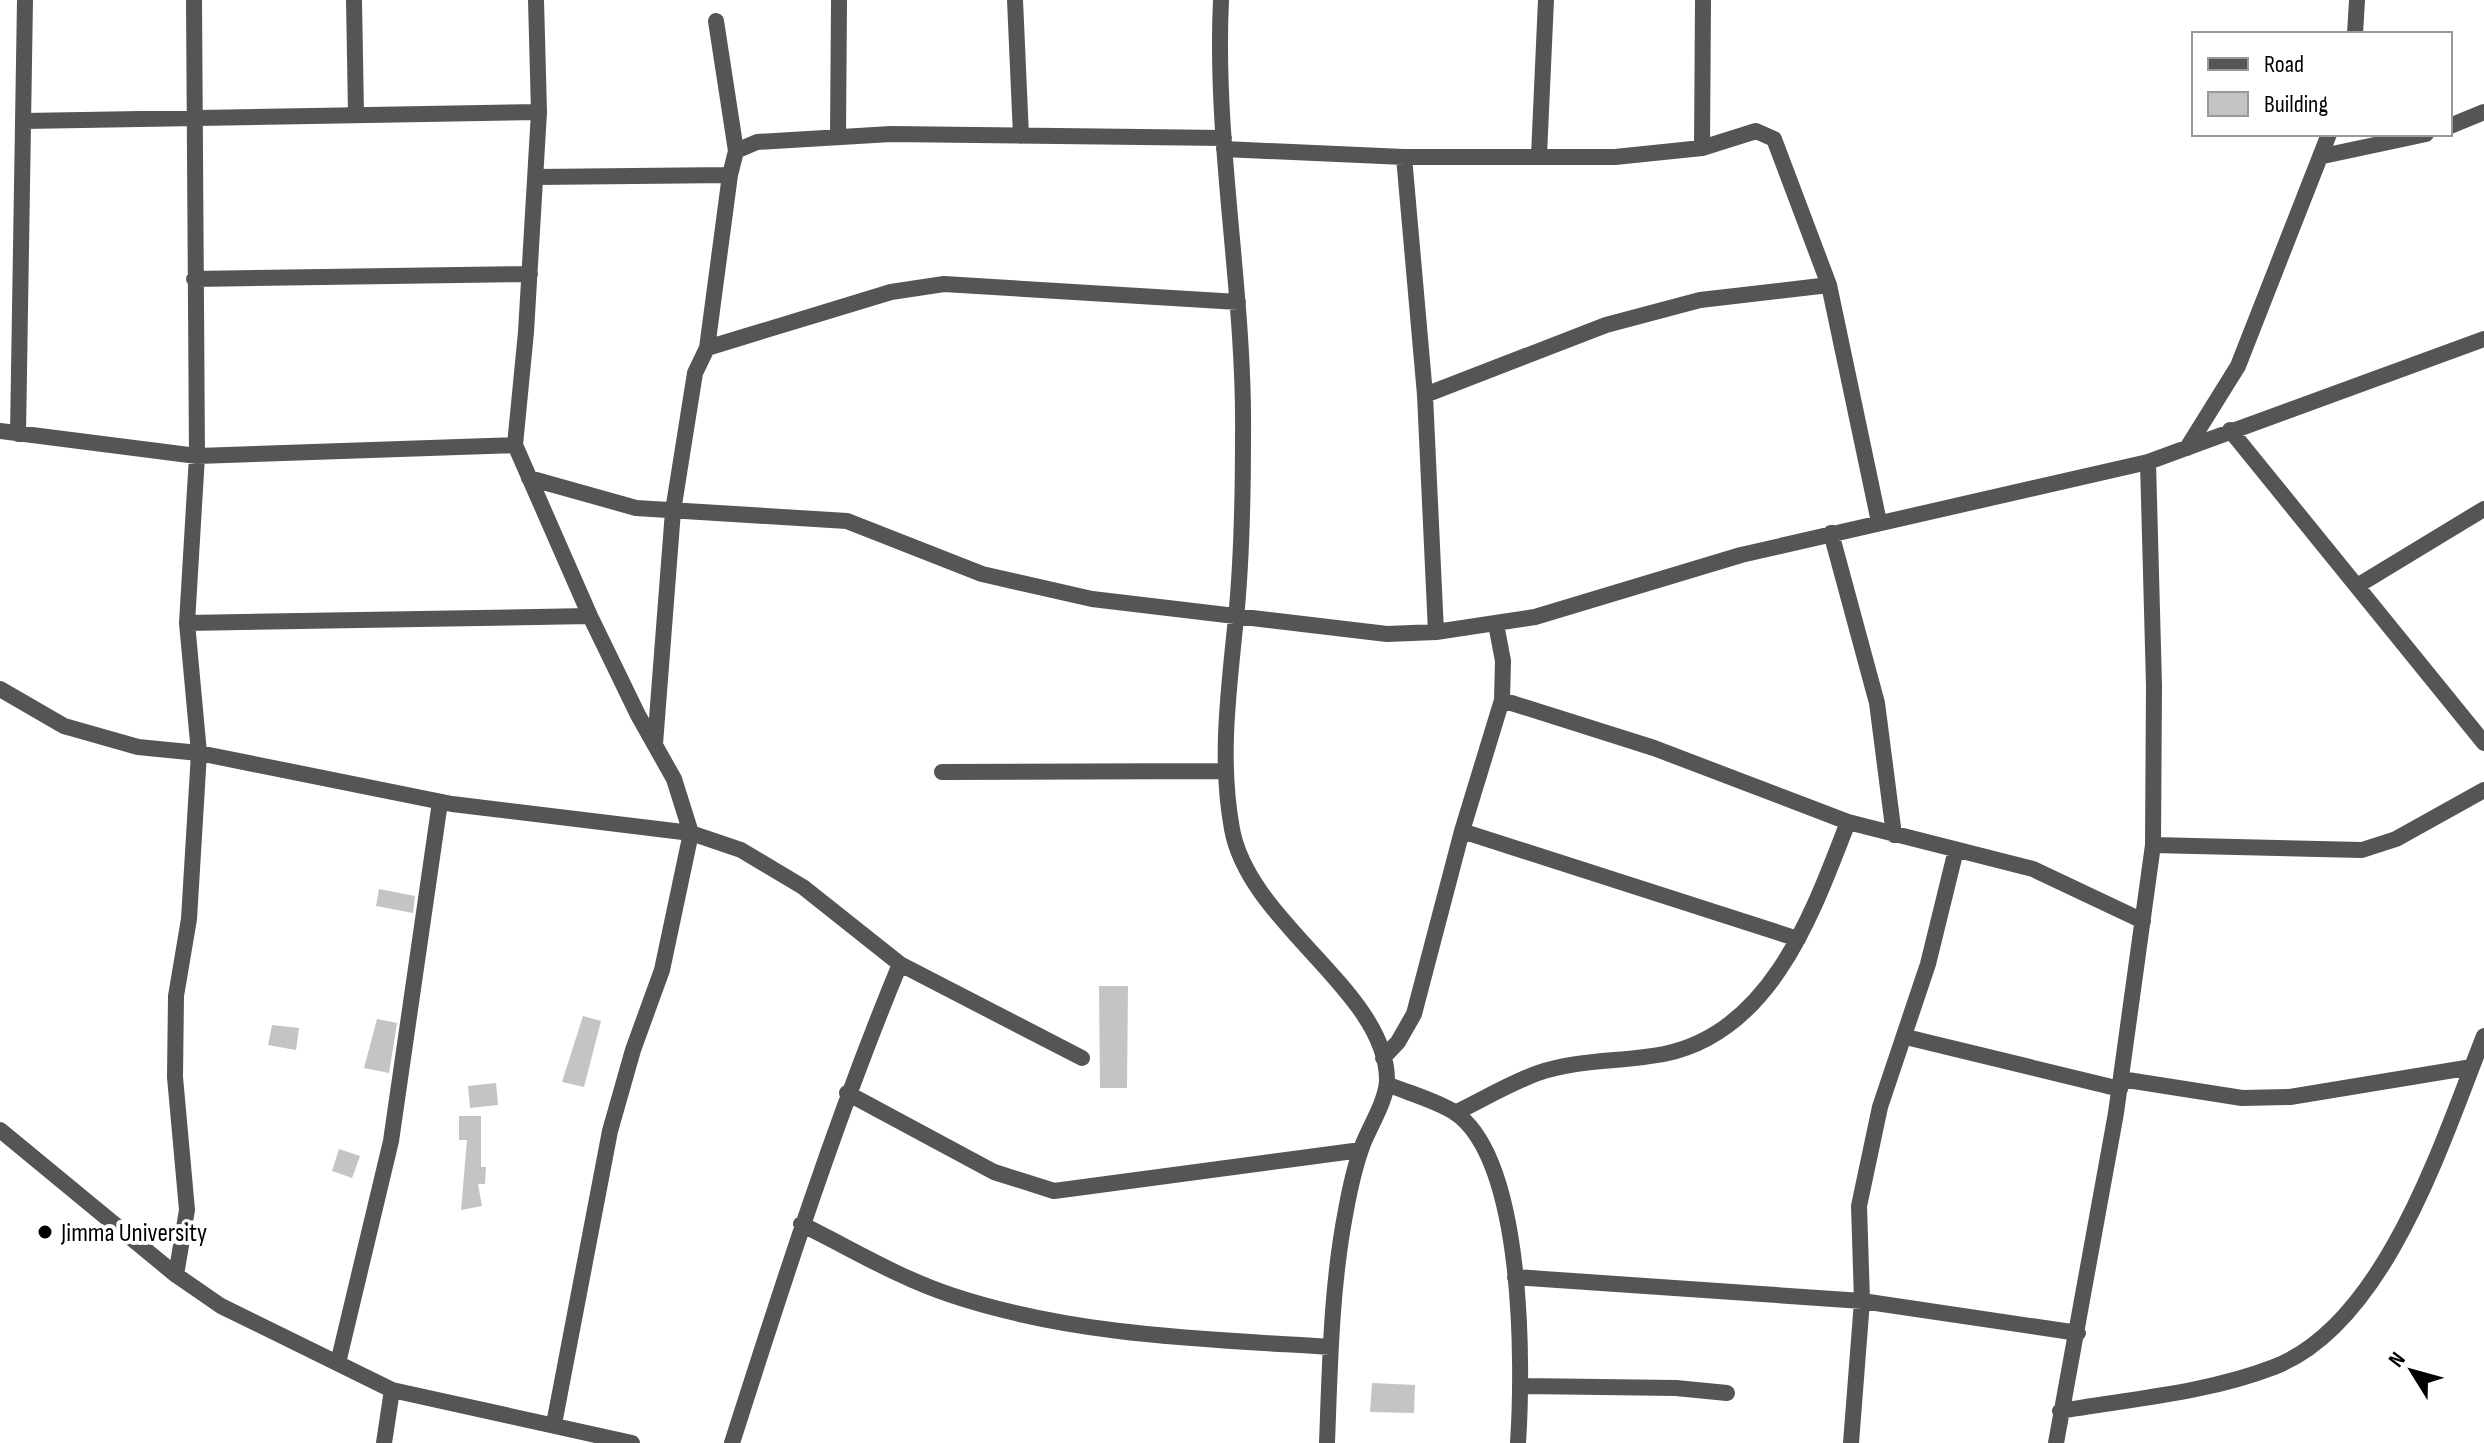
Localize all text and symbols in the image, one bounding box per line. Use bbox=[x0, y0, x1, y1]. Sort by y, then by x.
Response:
legend bbox=[2192, 32, 2452, 136]
text: Road bbox=[2264, 50, 2304, 79]
text: Building bbox=[2264, 90, 2328, 119]
place label: Jimma University bbox=[60, 1218, 207, 1249]
marker: Jimma University bbox=[36, 1223, 54, 1241]
north arrow bbox=[2372, 1331, 2452, 1411]
text: N bbox=[2383, 1347, 2412, 1373]

